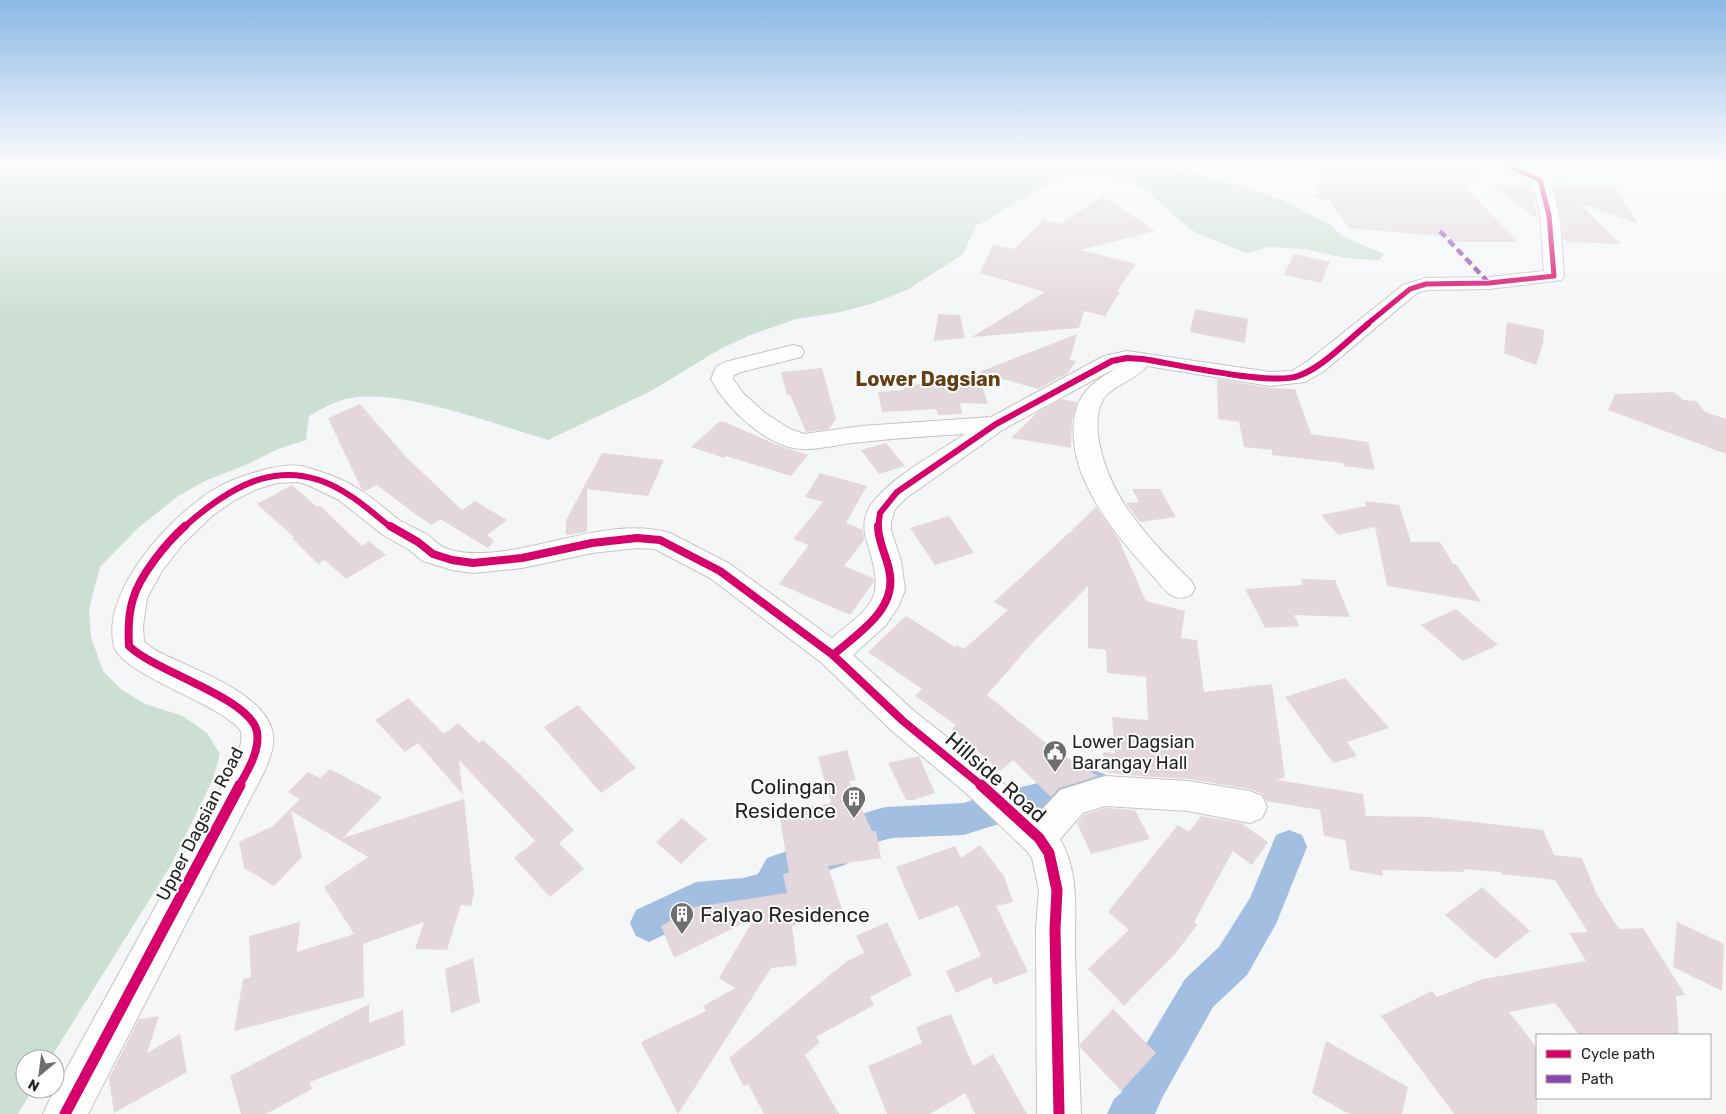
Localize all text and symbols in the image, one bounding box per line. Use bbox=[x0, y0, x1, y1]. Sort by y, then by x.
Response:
district label: Lower Dagsian bbox=[855, 367, 1001, 391]
street label: Hillside Road bbox=[941, 726, 1051, 828]
place label: Lower Dagsian Barangay Hall bbox=[1072, 731, 1195, 774]
public building icon: Lower Dagsian Barangay Hall bbox=[1042, 739, 1068, 773]
street label: Upper Dagsian Road bbox=[152, 743, 248, 905]
place label: Colingan Residence bbox=[734, 774, 836, 823]
building icon: Colingan Residence bbox=[841, 785, 867, 819]
building icon: Falyao Residence bbox=[669, 901, 695, 935]
place label: Falyao Residence bbox=[700, 902, 870, 927]
legend bbox=[1536, 1034, 1711, 1099]
text: Cycle path bbox=[1581, 1045, 1655, 1063]
north arrow bbox=[15, 1049, 65, 1099]
text: Path bbox=[1581, 1070, 1614, 1088]
text: N bbox=[25, 1075, 42, 1095]

